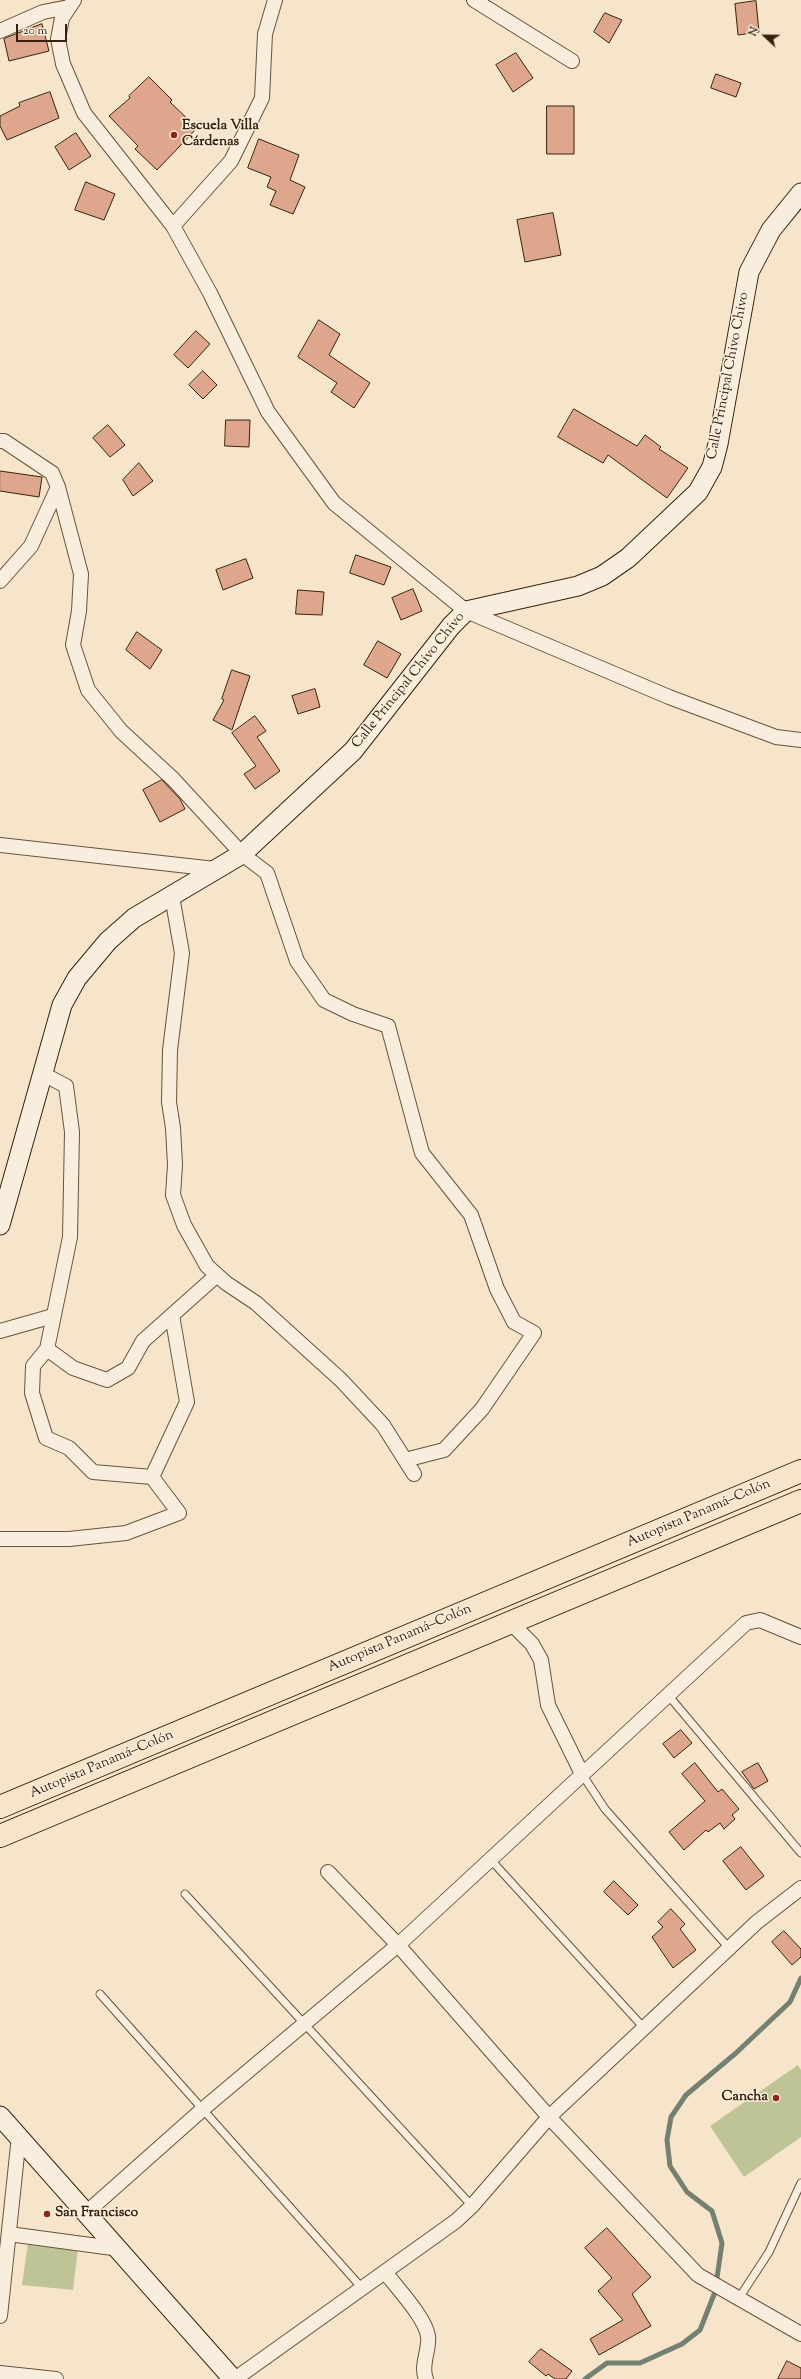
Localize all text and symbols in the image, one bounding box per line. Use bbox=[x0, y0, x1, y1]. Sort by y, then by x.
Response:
scale bar bbox=[18, 16, 69, 42]
north arrow bbox=[745, 16, 785, 56]
text: 20 m bbox=[23, 22, 47, 40]
text: N bbox=[745, 24, 763, 39]
place label: Escuela Villa Cárdenas bbox=[182, 119, 259, 152]
marker: Escuela Villa Cárdenas bbox=[169, 130, 179, 140]
street label: Calle Principal Chivo Chivo bbox=[705, 291, 753, 461]
street label: Calle Principal Chivo Chivo bbox=[349, 610, 469, 752]
street label: Autopista Panamá–Colón bbox=[625, 1476, 773, 1552]
street label: Autopista Panamá–Colón bbox=[326, 1601, 474, 1677]
street label: Autopista Panamá–Colón bbox=[28, 1727, 176, 1803]
place label: Cancha bbox=[721, 2090, 768, 2106]
marker: Cancha bbox=[771, 2093, 781, 2103]
place label: San Francisco bbox=[55, 2206, 138, 2222]
marker: San Francisco bbox=[42, 2209, 52, 2219]

